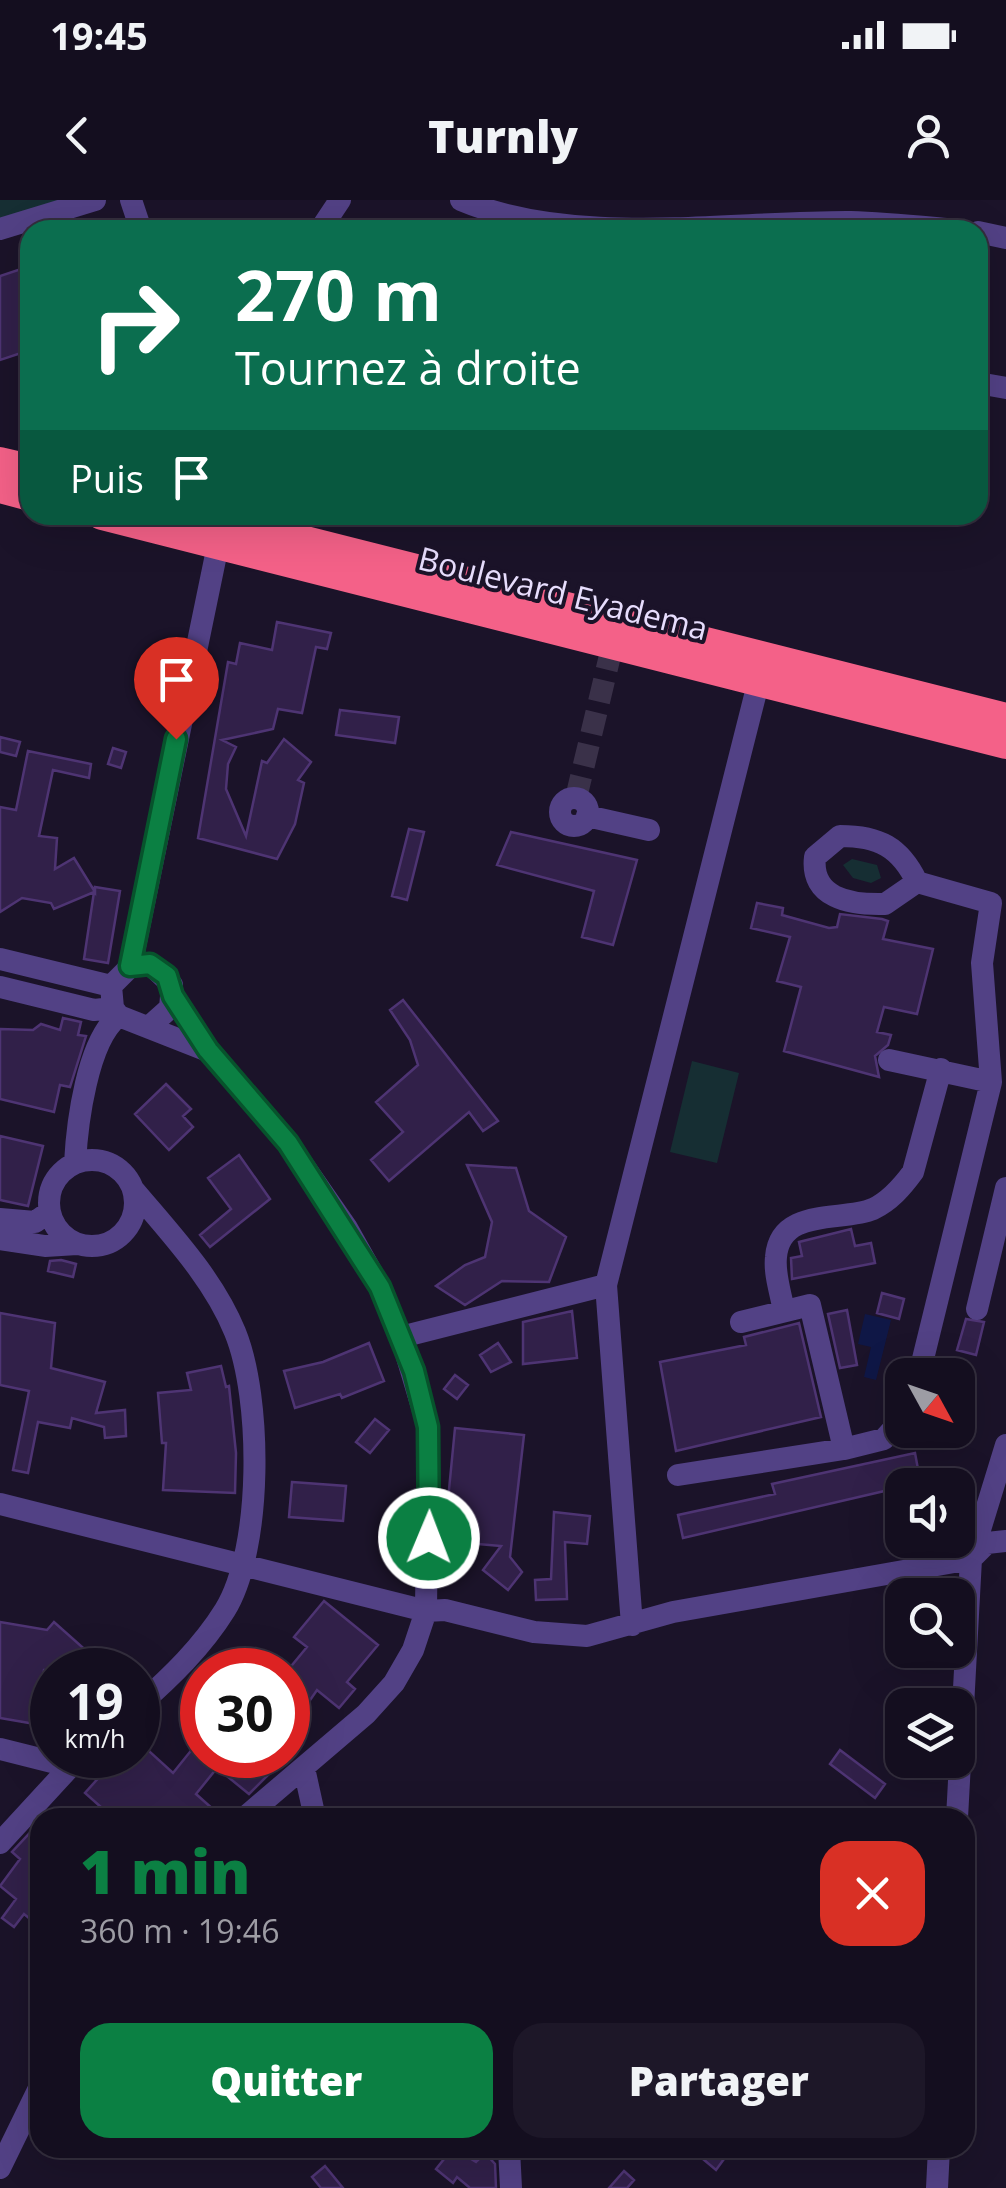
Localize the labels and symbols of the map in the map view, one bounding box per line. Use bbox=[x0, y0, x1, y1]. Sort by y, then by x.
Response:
street label: Boulevard Eyadema bbox=[414, 536, 713, 649]
pin bbox=[134, 637, 219, 740]
north arrow bbox=[885, 1358, 975, 1448]
position arrow bbox=[377, 1486, 481, 1590]
speed limit sign: 30 bbox=[180, 1648, 310, 1778]

